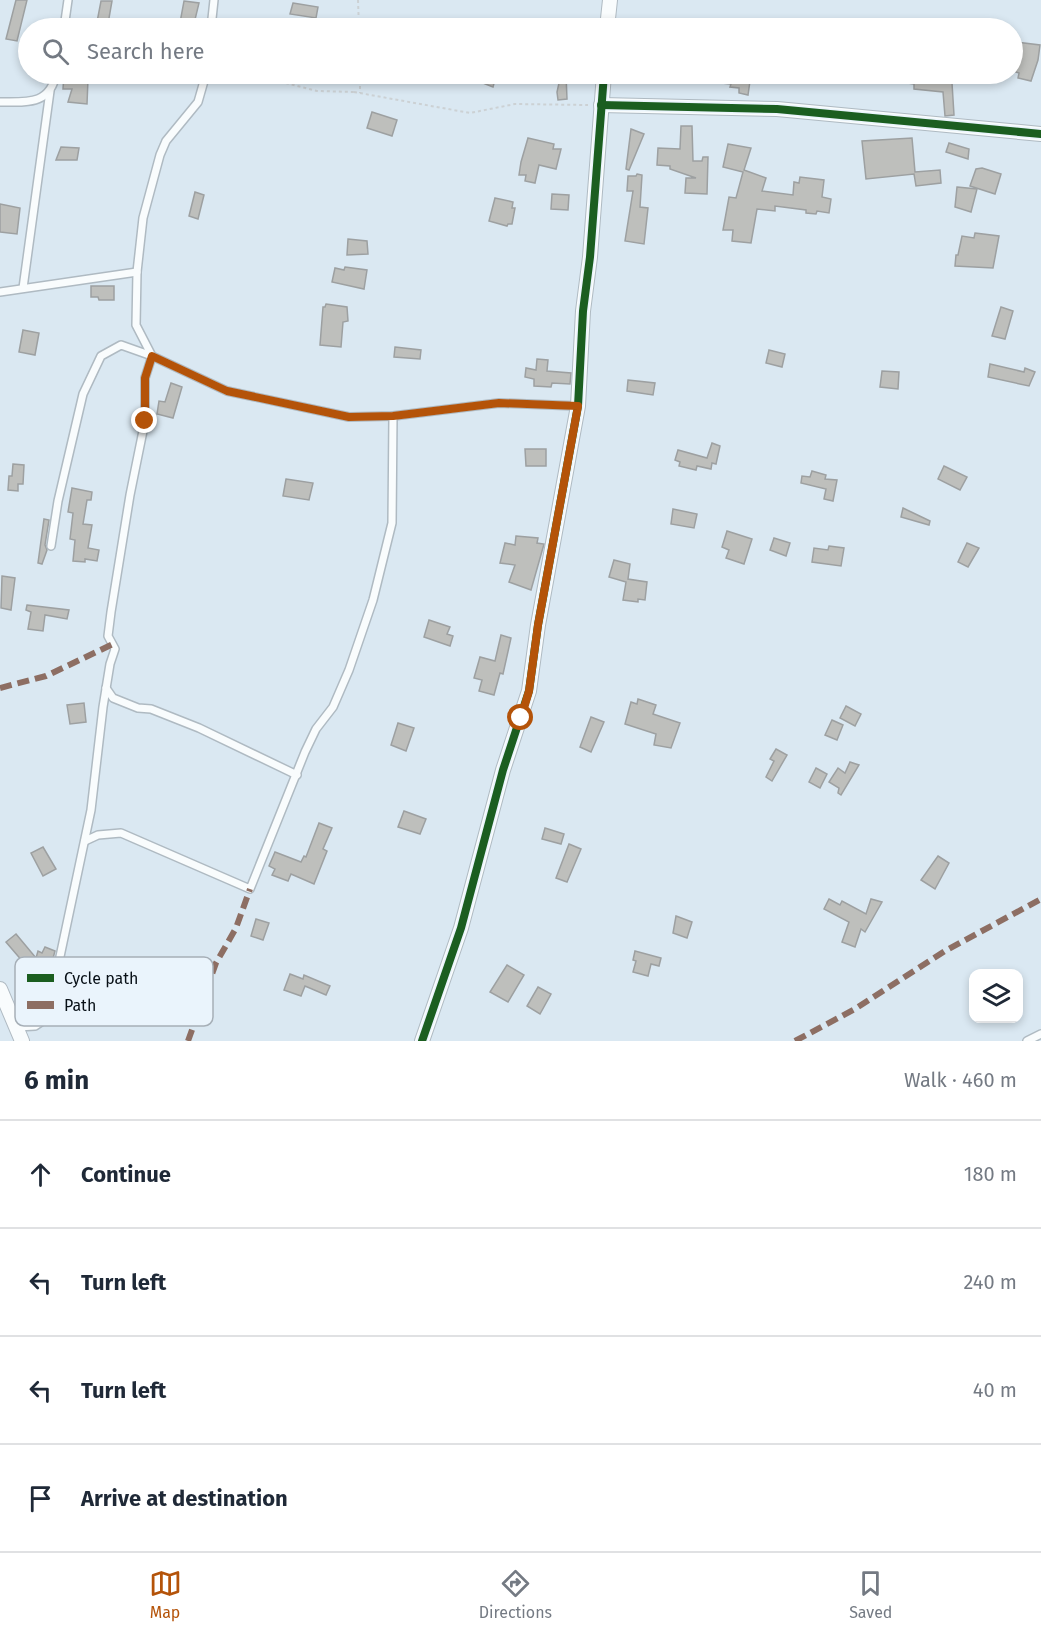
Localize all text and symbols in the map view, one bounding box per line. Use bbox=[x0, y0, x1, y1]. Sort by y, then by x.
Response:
search box bbox=[18, 18, 1023, 84]
icon: search bbox=[39, 35, 72, 68]
text: Search here bbox=[87, 38, 205, 65]
route end bbox=[131, 407, 157, 433]
route start bbox=[507, 704, 533, 730]
legend bbox=[15, 957, 213, 1026]
text: Cycle path bbox=[64, 969, 138, 988]
map controls bbox=[969, 969, 1023, 1023]
button: layers bbox=[969, 969, 1023, 1023]
text: Path bbox=[64, 996, 96, 1015]
text: 6 min bbox=[24, 1065, 89, 1096]
text: Walk · 460 m bbox=[904, 1068, 1017, 1092]
icon: ahead bbox=[24, 1158, 57, 1191]
text: Continue bbox=[81, 1161, 171, 1188]
text: 180 m bbox=[964, 1162, 1017, 1186]
icon: left bbox=[24, 1266, 57, 1299]
text: Turn left bbox=[81, 1269, 166, 1296]
text: 240 m bbox=[963, 1270, 1017, 1294]
icon: left bbox=[24, 1374, 57, 1407]
text: Turn left bbox=[81, 1377, 166, 1404]
text: 40 m bbox=[973, 1378, 1017, 1402]
icon: arrive bbox=[24, 1482, 57, 1515]
text: Arrive at destination bbox=[81, 1485, 288, 1512]
tab: Map bbox=[149, 1567, 182, 1622]
tab: Directions bbox=[479, 1567, 552, 1622]
tab: Saved bbox=[849, 1567, 892, 1622]

